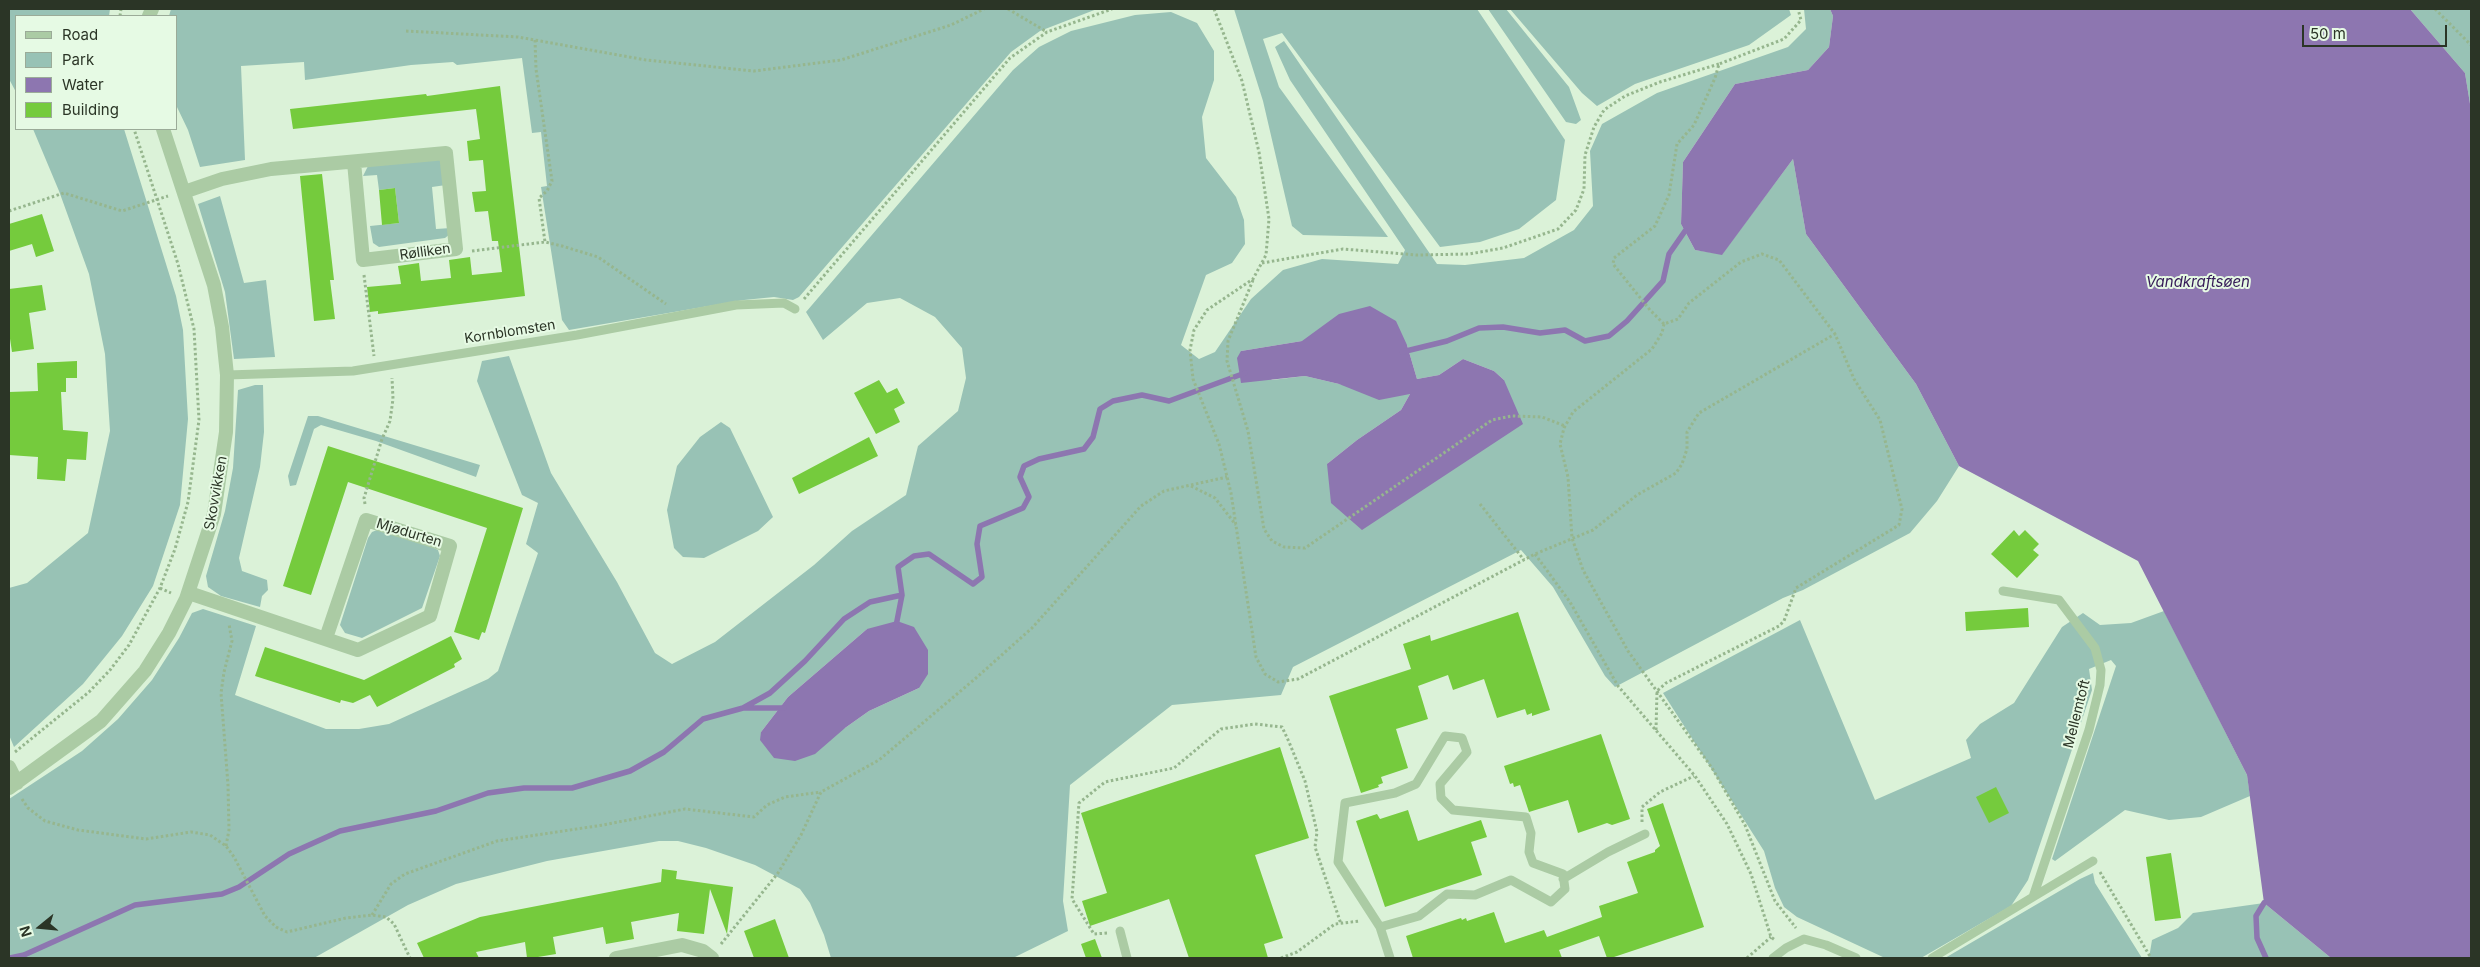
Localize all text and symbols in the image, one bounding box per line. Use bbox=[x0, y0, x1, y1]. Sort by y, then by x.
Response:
legend bbox=[15, 15, 178, 130]
scale bar bbox=[2305, 15, 2450, 47]
text: 50 m bbox=[2310, 24, 2346, 43]
text: Road bbox=[62, 25, 98, 44]
text: Park bbox=[62, 50, 94, 69]
text: Water bbox=[62, 75, 104, 94]
text: Building bbox=[62, 100, 119, 119]
street label: Rølliken bbox=[398, 240, 452, 264]
water label: Vandkraftsøen bbox=[2146, 273, 2250, 291]
street label: Kornblomsten bbox=[463, 317, 557, 347]
street label: Skovvikken bbox=[201, 455, 231, 531]
street label: Mjødurten bbox=[374, 515, 444, 551]
street label: Mellemtoft bbox=[2060, 678, 2094, 750]
north arrow bbox=[15, 902, 65, 952]
text: N bbox=[15, 924, 35, 939]

